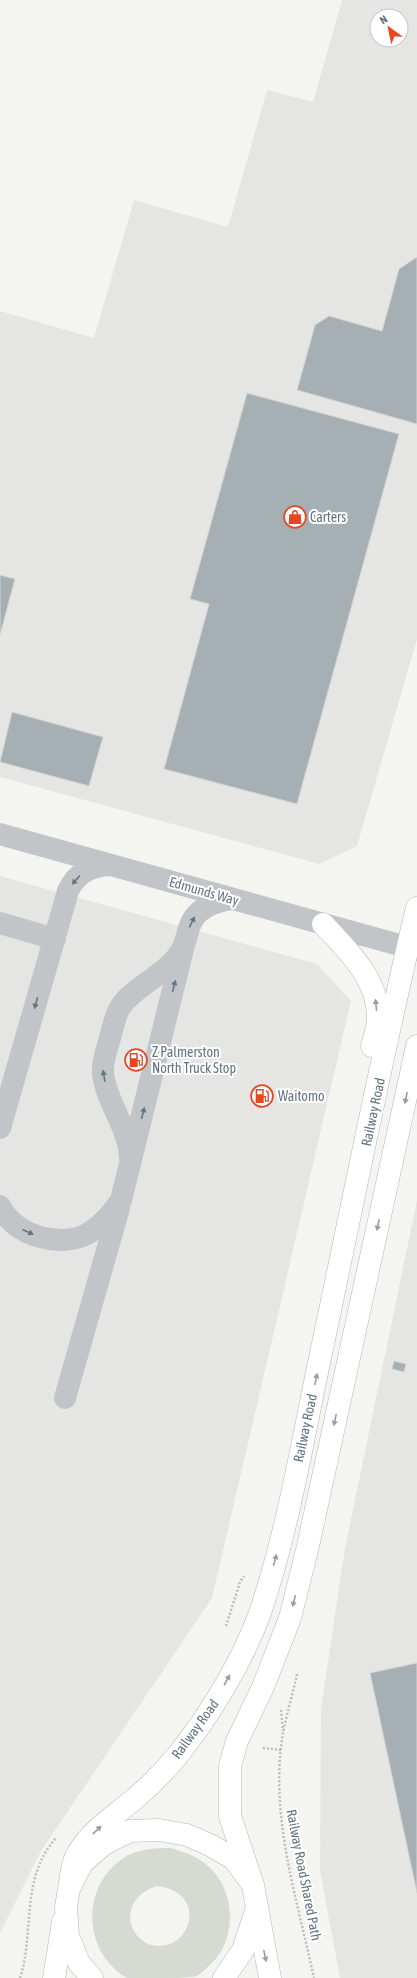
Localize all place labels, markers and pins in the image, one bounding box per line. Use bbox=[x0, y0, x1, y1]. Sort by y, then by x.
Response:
shop icon: Carters bbox=[282, 504, 308, 530]
place label: Carters bbox=[310, 509, 346, 525]
place label: Z Palmerston North Truck Stop bbox=[152, 1044, 236, 1076]
fuel station icon: Z Palmerston North Truck Stop bbox=[123, 1047, 149, 1073]
fuel station icon: Waitomo bbox=[249, 1083, 275, 1109]
place label: Waitomo bbox=[278, 1088, 325, 1104]

